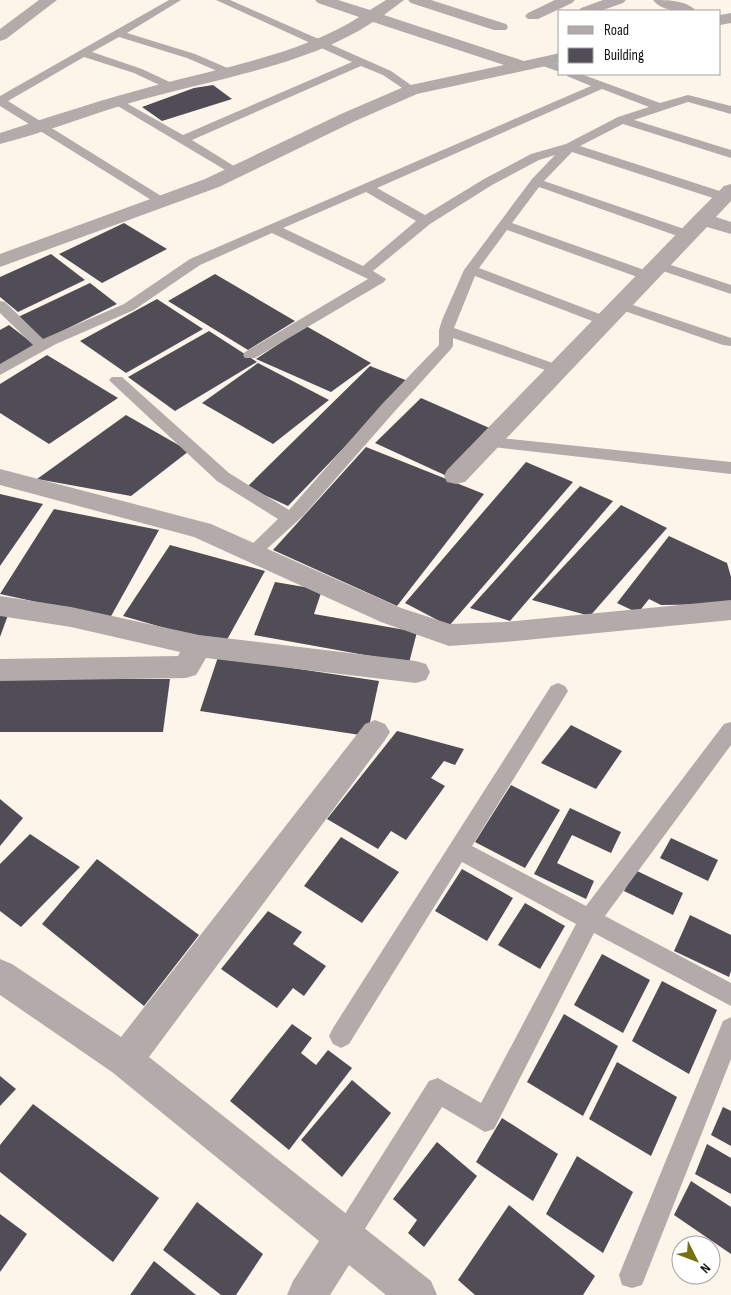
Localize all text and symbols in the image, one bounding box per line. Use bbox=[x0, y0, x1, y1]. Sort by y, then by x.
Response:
legend bbox=[558, 10, 721, 75]
text: Road bbox=[604, 21, 629, 40]
text: Building bbox=[604, 46, 644, 65]
north arrow bbox=[671, 1235, 721, 1285]
text: N bbox=[696, 1260, 714, 1277]

